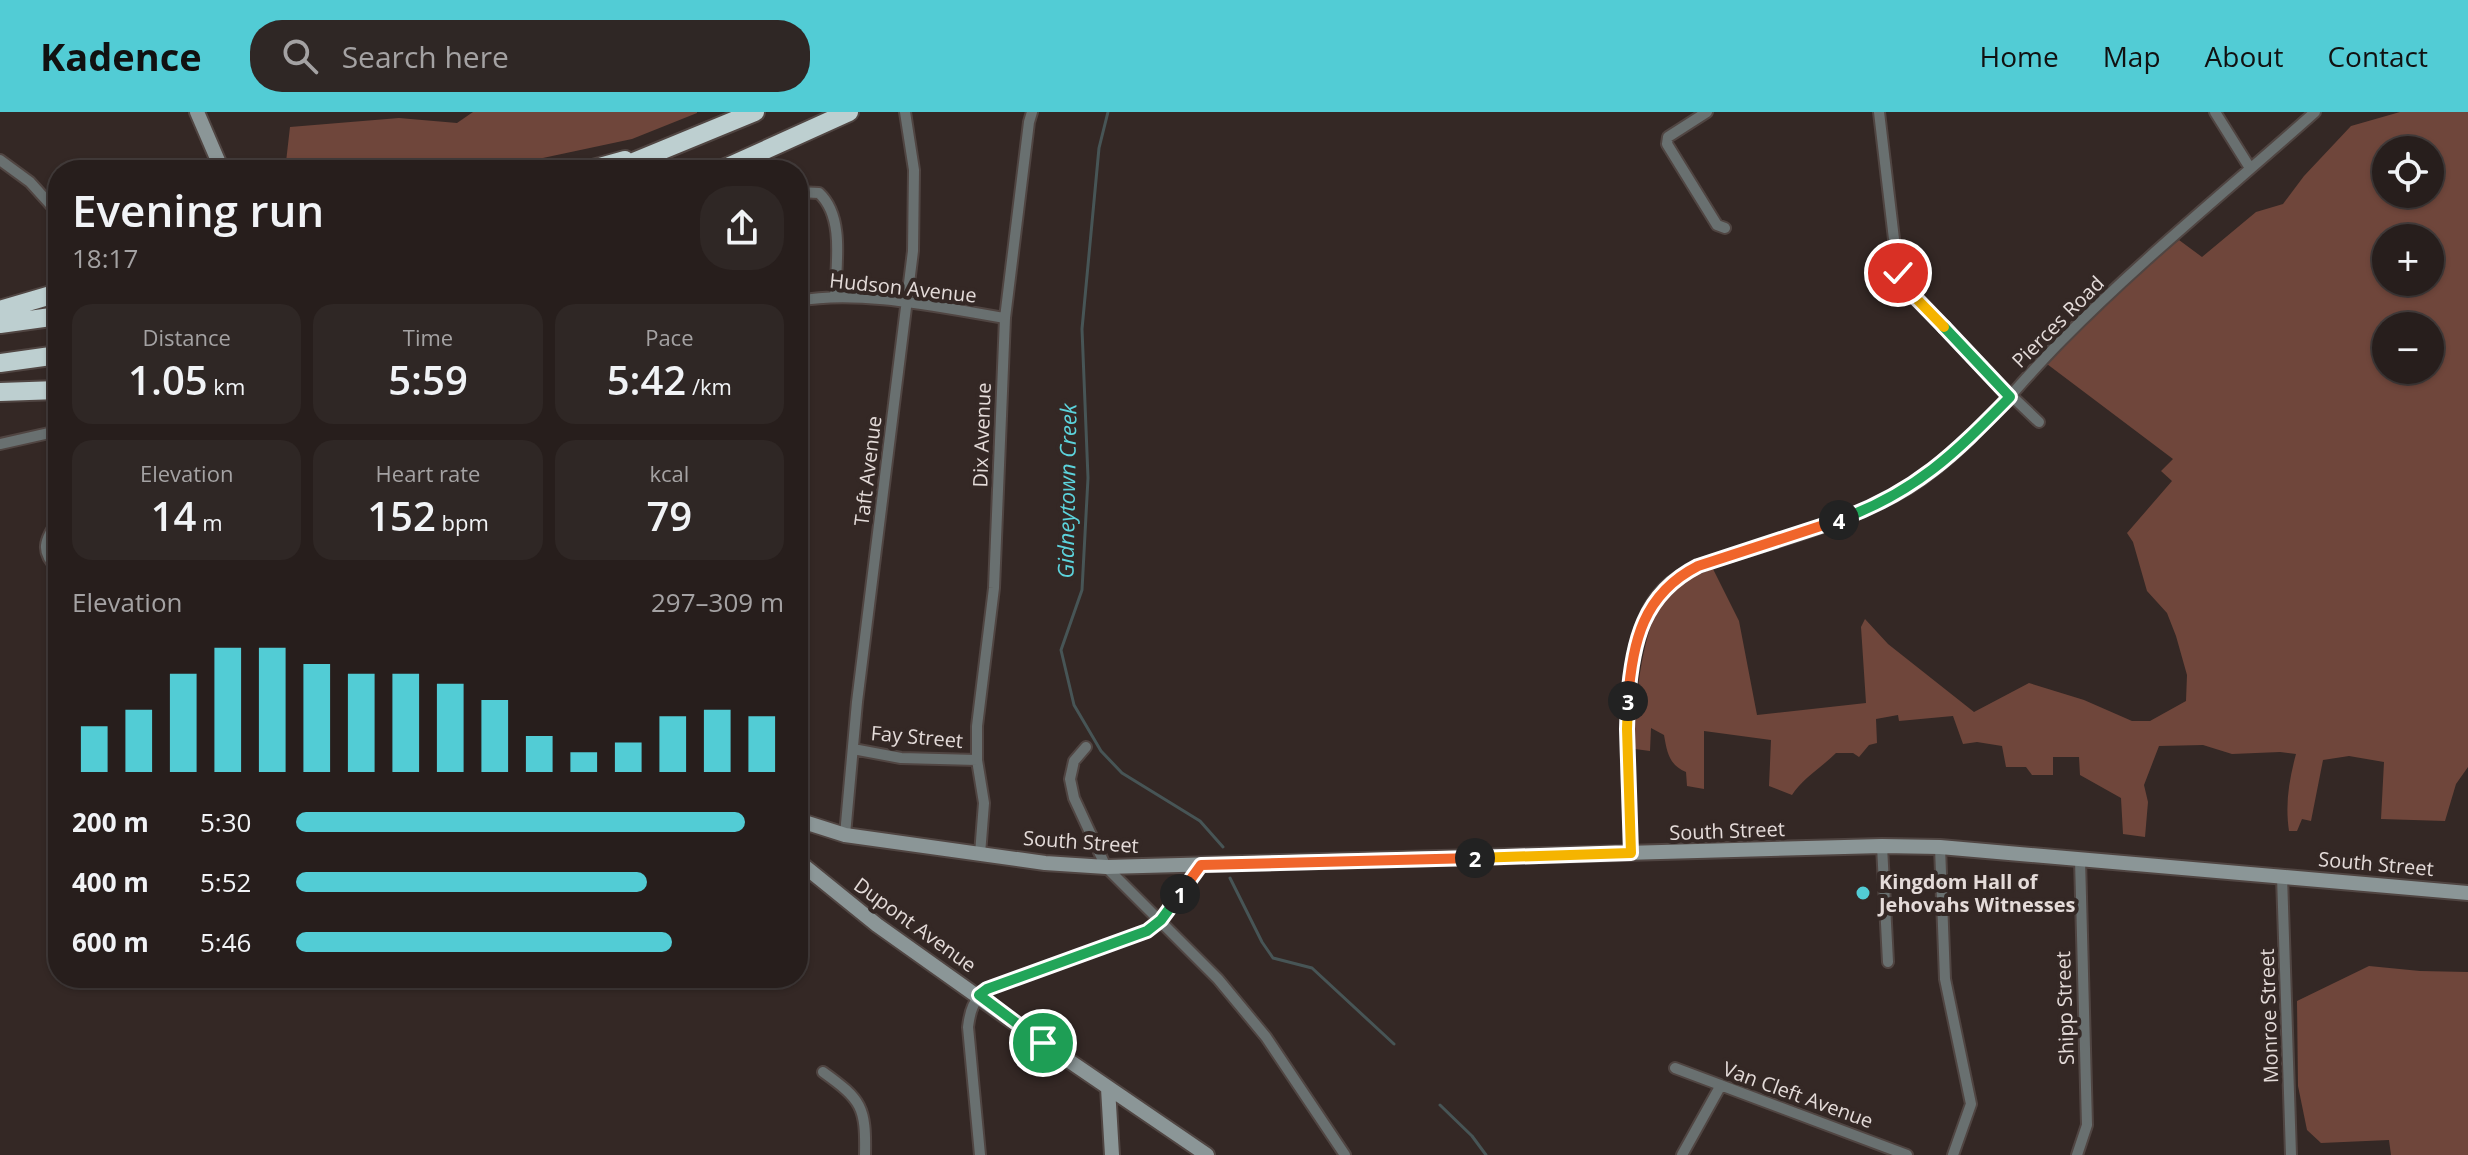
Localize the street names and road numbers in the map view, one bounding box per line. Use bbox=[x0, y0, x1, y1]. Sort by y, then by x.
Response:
street label: Hudson Avenue bbox=[828, 266, 978, 309]
street label: Pierces Road bbox=[2006, 270, 2110, 374]
street label: Dix Avenue bbox=[966, 382, 997, 488]
street label: Taft Avenue bbox=[847, 414, 888, 528]
street label: Fay Street bbox=[870, 719, 964, 754]
street label: South Street bbox=[1669, 815, 1785, 846]
street label: South Street bbox=[1022, 824, 1140, 859]
street label: South Street bbox=[2317, 845, 2435, 882]
street label: Dupont Avenue bbox=[849, 871, 982, 978]
street label: Monroe Street bbox=[2253, 948, 2284, 1084]
street label: Shipp Street bbox=[2049, 951, 2080, 1065]
street label: Van Cleft Avenue bbox=[1719, 1055, 1877, 1134]

